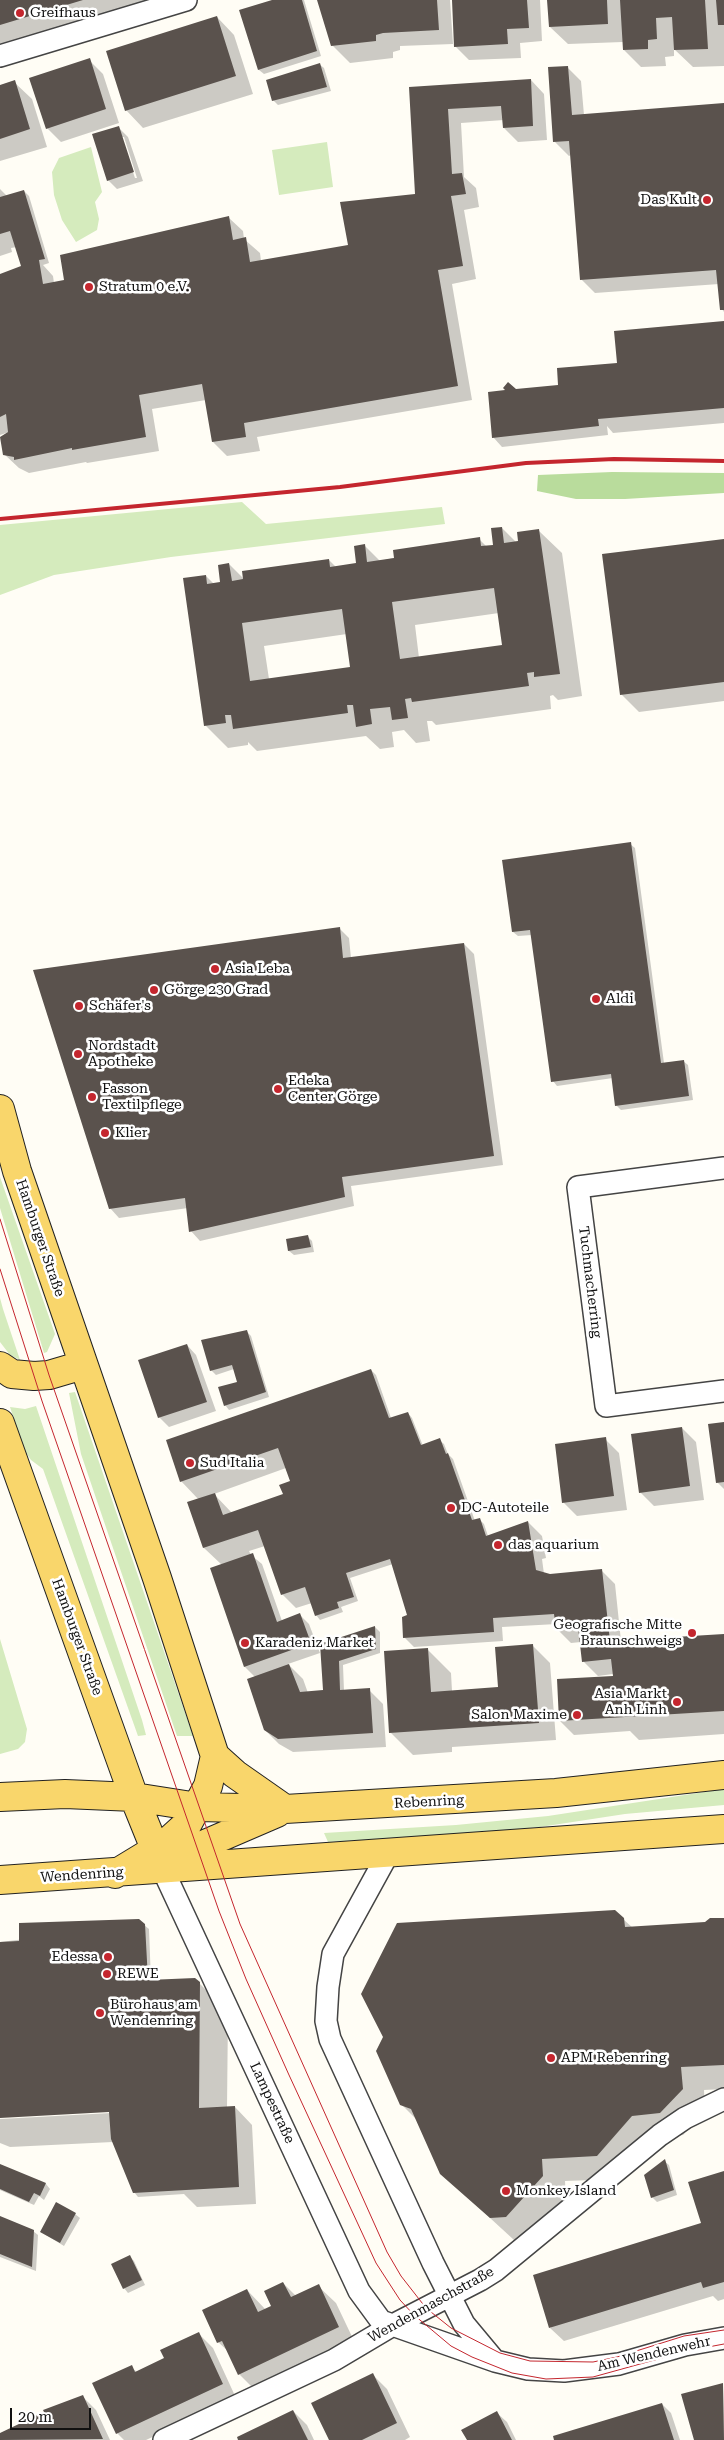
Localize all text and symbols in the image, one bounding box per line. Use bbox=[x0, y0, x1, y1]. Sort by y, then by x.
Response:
place label: Greifhaus bbox=[30, 5, 96, 21]
marker: Greifhaus bbox=[14, 7, 26, 19]
place label: Das Kult bbox=[640, 192, 697, 208]
marker: Das Kult bbox=[701, 194, 713, 206]
place label: Stratum 0 e.V. bbox=[99, 279, 189, 295]
marker: Stratum 0 e.V. bbox=[83, 281, 95, 293]
place label: Asia Leba bbox=[225, 961, 290, 977]
marker: Asia Leba bbox=[209, 963, 221, 975]
place label: Görge 230 Grad bbox=[164, 982, 268, 998]
marker: Görge 230 Grad bbox=[148, 984, 160, 996]
place label: Aldi bbox=[606, 991, 634, 1007]
marker: Aldi bbox=[590, 993, 602, 1005]
place label: Schäfer's bbox=[89, 998, 151, 1014]
marker: Schäfer's bbox=[73, 1000, 85, 1012]
place label: Nordstadt Apotheke bbox=[88, 1038, 156, 1070]
marker: Nordstadt Apotheke bbox=[72, 1048, 84, 1060]
place label: Edeka Center Görge bbox=[288, 1073, 377, 1106]
place label: Fasson Textilpflege bbox=[102, 1081, 182, 1114]
marker: Edeka Center Görge bbox=[272, 1083, 284, 1095]
marker: Fasson Textilpflege bbox=[86, 1091, 98, 1103]
place label: Klier bbox=[115, 1125, 147, 1141]
marker: Klier bbox=[99, 1127, 111, 1139]
street label: Hamburger Straße bbox=[12, 1177, 68, 1299]
street label: Tuchmacherring bbox=[575, 1225, 605, 1339]
place label: Sud Italia bbox=[200, 1455, 264, 1471]
marker: Sud Italia bbox=[184, 1457, 196, 1469]
place label: DC-Autoteile bbox=[461, 1500, 549, 1516]
marker: DC-Autoteile bbox=[445, 1502, 457, 1514]
place label: das aquarium bbox=[508, 1537, 599, 1553]
marker: das aquarium bbox=[492, 1539, 504, 1551]
street label: Hamburger Straße bbox=[48, 1576, 106, 1698]
place label: Geografische Mitte Braunschweigs bbox=[553, 1617, 682, 1650]
marker: Geografische Mitte Braunschweigs bbox=[686, 1627, 698, 1639]
place label: Karadeniz Market bbox=[255, 1635, 374, 1651]
marker: Karadeniz Market bbox=[239, 1637, 251, 1649]
place label: Asia Markt Anh Linh bbox=[594, 1686, 667, 1718]
marker: Asia Markt Anh Linh bbox=[671, 1696, 683, 1708]
place label: Salon Maxime bbox=[471, 1707, 567, 1723]
marker: Salon Maxime bbox=[571, 1709, 583, 1721]
street label: Rebenring bbox=[394, 1792, 464, 1812]
street label: Wendenring bbox=[40, 1864, 124, 1886]
place label: Edessa bbox=[52, 1949, 98, 1965]
marker: Edessa bbox=[102, 1951, 114, 1963]
place label: REWE bbox=[117, 1966, 159, 1982]
marker: REWE bbox=[101, 1968, 113, 1980]
place label: Bürohaus am Wendenring bbox=[110, 1997, 198, 2030]
marker: Bürohaus am Wendenring bbox=[94, 2007, 106, 2019]
place label: APM Rebenring bbox=[561, 2050, 667, 2066]
marker: APM Rebenring bbox=[545, 2052, 557, 2064]
street label: Lampestraße bbox=[246, 2060, 298, 2146]
place label: Monkey Island bbox=[516, 2183, 616, 2199]
marker: Monkey Island bbox=[500, 2185, 512, 2197]
street label: Wendenmaschstraße bbox=[365, 2263, 497, 2347]
street label: Am Wendenwehr bbox=[596, 2333, 712, 2375]
scale bar bbox=[12, 2398, 94, 2430]
text: 20 m bbox=[18, 2408, 52, 2426]

